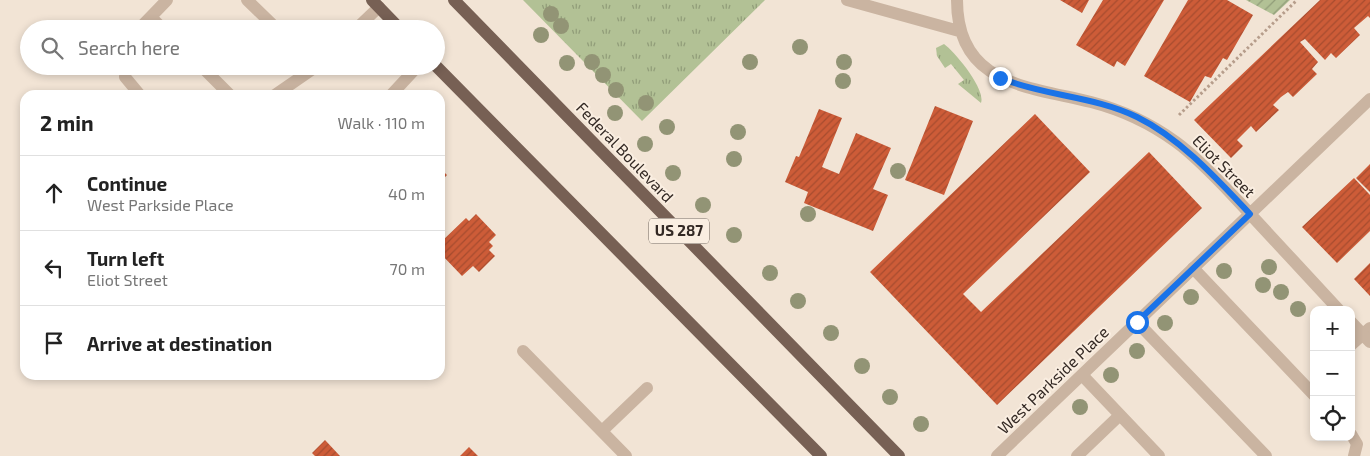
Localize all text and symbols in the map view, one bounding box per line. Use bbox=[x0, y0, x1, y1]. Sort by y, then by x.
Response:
search box bbox=[20, 20, 445, 75]
icon: search bbox=[38, 34, 66, 62]
text: Search here bbox=[78, 36, 180, 59]
route end bbox=[989, 67, 1012, 90]
street label: Federal Boulevard bbox=[573, 98, 678, 206]
text: 2 min bbox=[40, 110, 94, 135]
text: Walk · 110 m bbox=[338, 113, 425, 132]
street label: Eliot Street bbox=[1189, 130, 1260, 201]
text: Continue bbox=[87, 172, 167, 195]
icon: ahead bbox=[40, 179, 68, 207]
text: 40 m bbox=[388, 184, 425, 203]
text: West Parkside Place bbox=[87, 195, 234, 214]
road number: US 287 bbox=[649, 218, 709, 244]
text: Turn left bbox=[87, 247, 164, 270]
icon: left bbox=[40, 254, 68, 282]
text: 70 m bbox=[390, 259, 425, 278]
text: Eliot Street bbox=[87, 270, 168, 289]
map controls bbox=[1310, 306, 1355, 441]
button: + bbox=[1310, 306, 1355, 351]
route start bbox=[1126, 311, 1149, 334]
street label: West Parkside Place bbox=[993, 322, 1112, 437]
icon: arrive bbox=[40, 329, 68, 357]
text: Arrive at destination bbox=[87, 332, 272, 355]
button: − bbox=[1310, 351, 1355, 396]
button: locate bbox=[1310, 396, 1355, 441]

